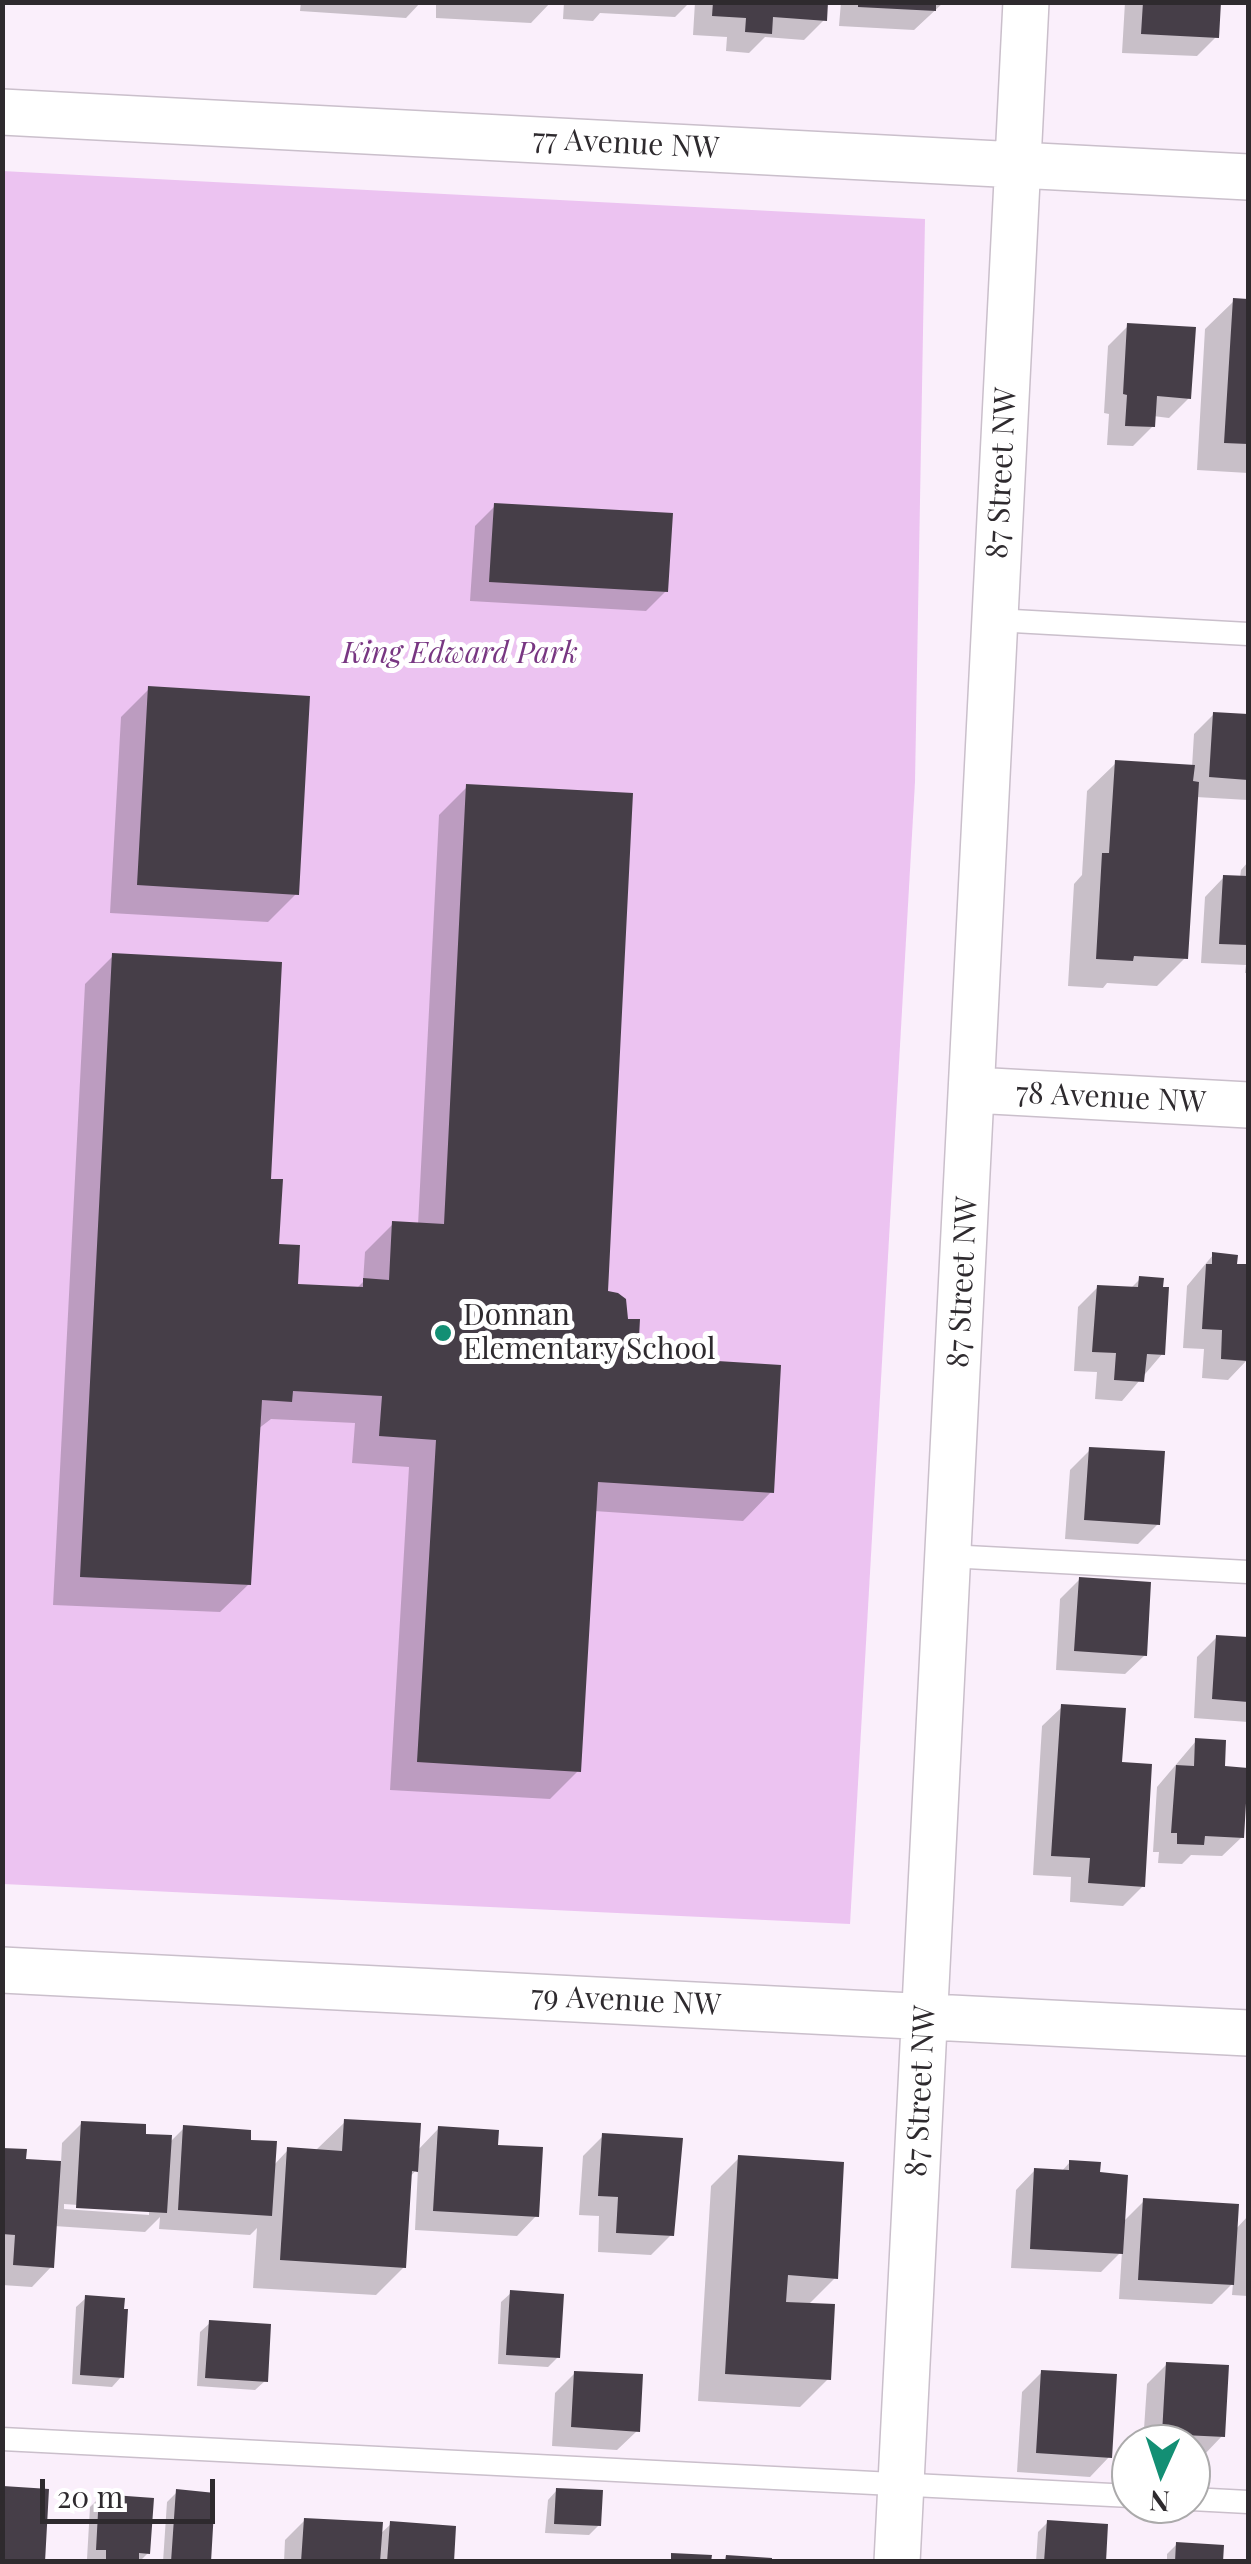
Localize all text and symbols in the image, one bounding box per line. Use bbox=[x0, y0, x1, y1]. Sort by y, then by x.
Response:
street label: 77 Avenue NW bbox=[532, 121, 720, 167]
street label: 87 Street NW bbox=[980, 386, 1024, 560]
park label: King Edward Park bbox=[342, 636, 578, 672]
street label: 78 Avenue NW bbox=[1015, 1075, 1207, 1121]
street label: 87 Street NW bbox=[941, 1195, 985, 1369]
place label: Donnan Elementary School bbox=[463, 1298, 716, 1368]
marker: Donnan Elementary School bbox=[432, 1322, 454, 1344]
street label: 79 Avenue NW bbox=[530, 1978, 722, 2024]
street label: 87 Street NW bbox=[899, 2004, 943, 2178]
north arrow bbox=[1111, 2424, 1211, 2524]
scale bar bbox=[45, 2459, 220, 2521]
text: 20 m bbox=[57, 2476, 123, 2516]
text: N bbox=[1148, 2483, 1171, 2521]

